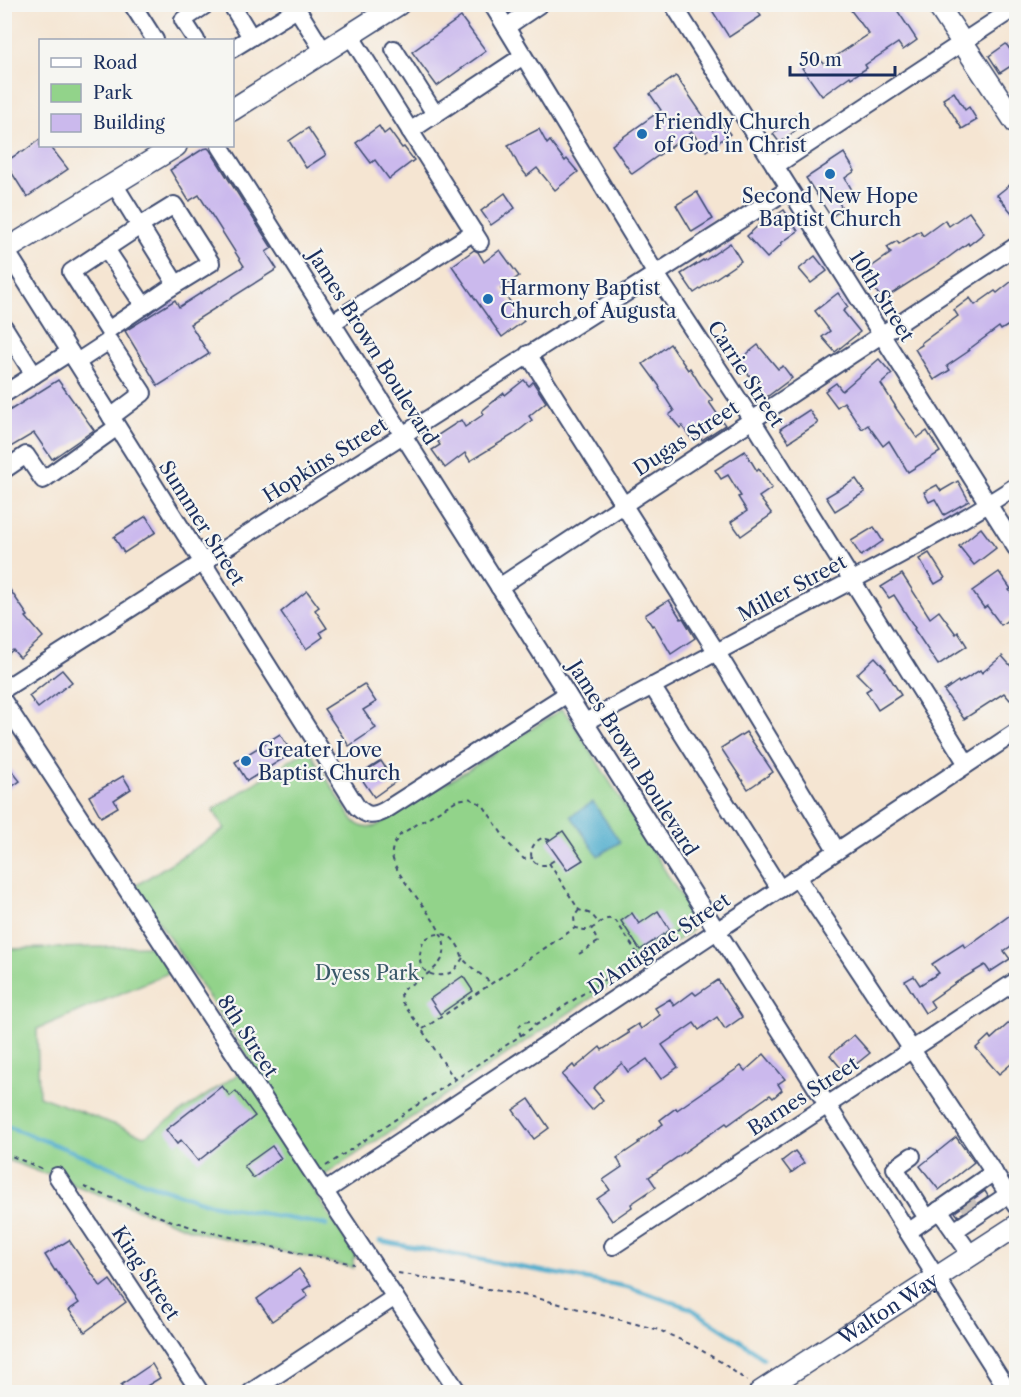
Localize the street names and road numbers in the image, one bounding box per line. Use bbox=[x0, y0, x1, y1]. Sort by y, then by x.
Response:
street label: James Brown Boulevard bbox=[301, 242, 443, 449]
street label: 10th Street bbox=[845, 246, 919, 346]
street label: Carrie Street bbox=[703, 316, 789, 432]
street label: Dugas Street bbox=[629, 395, 743, 481]
street label: Hopkins Street bbox=[258, 412, 392, 508]
street label: Summer Street bbox=[154, 456, 250, 590]
street label: Miller Street bbox=[734, 549, 850, 627]
street label: James Brown Boulevard bbox=[561, 653, 703, 860]
street label: D'Antignac Street bbox=[583, 888, 735, 1000]
street label: 8th Street bbox=[212, 990, 284, 1082]
street label: Barnes Street bbox=[743, 1051, 863, 1141]
street label: King Street bbox=[107, 1222, 185, 1324]
street label: Walton Way bbox=[833, 1267, 944, 1350]

